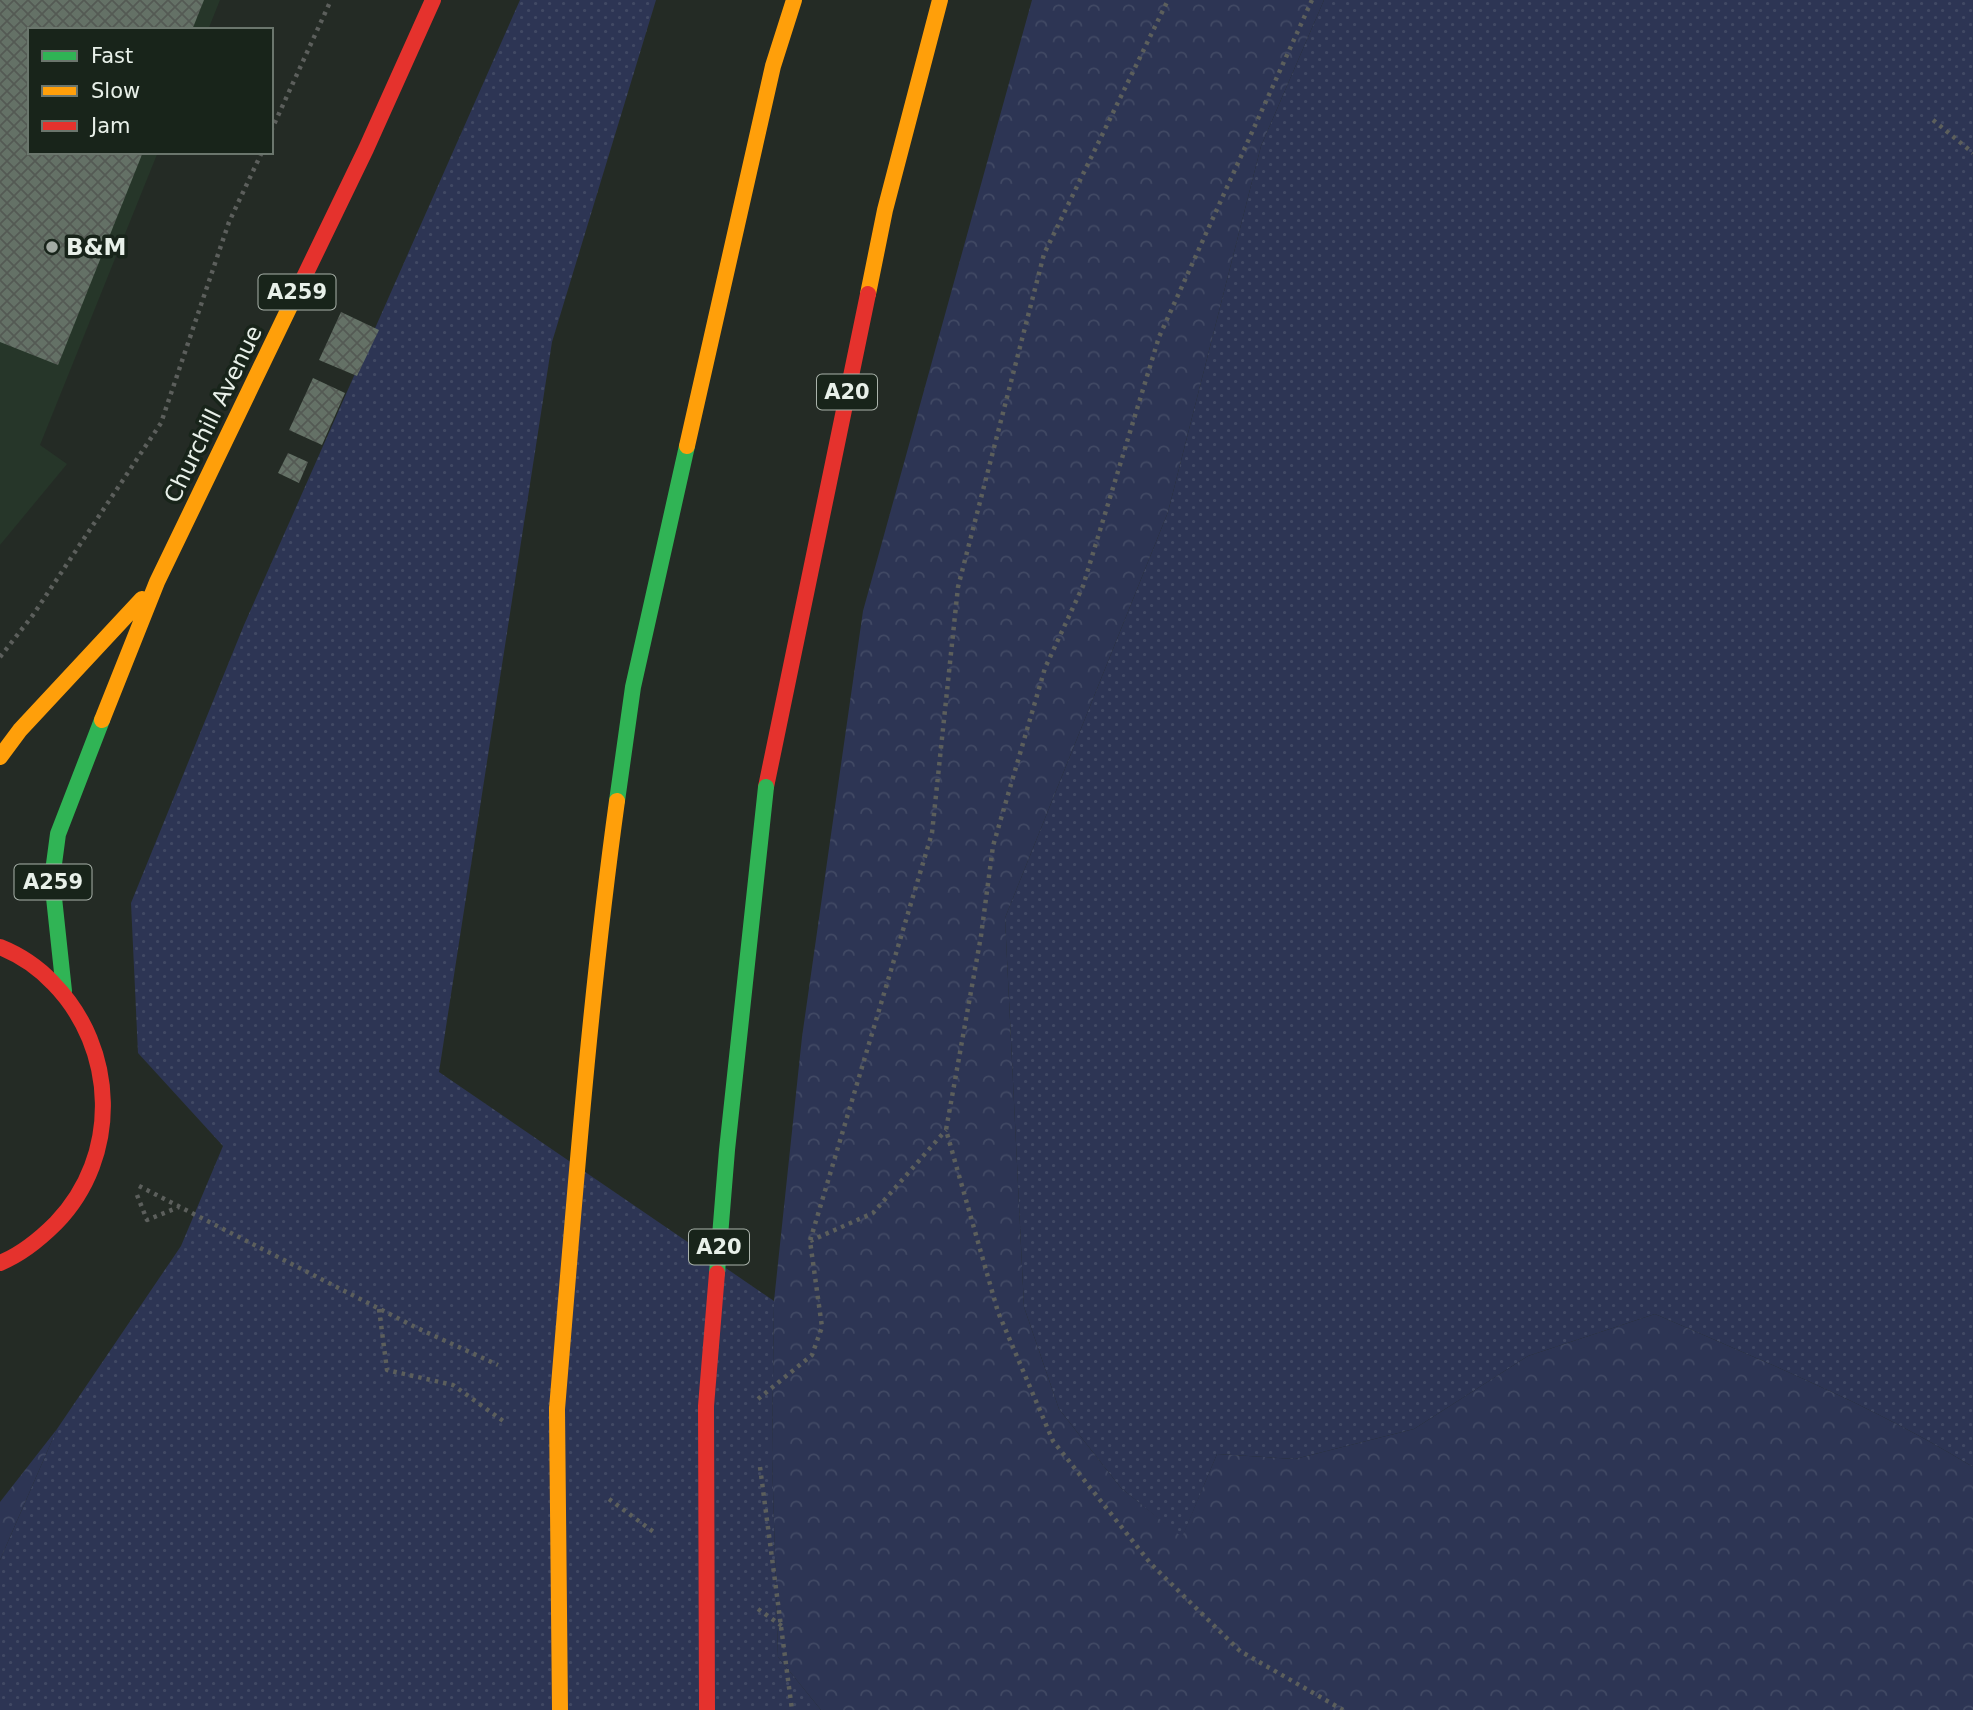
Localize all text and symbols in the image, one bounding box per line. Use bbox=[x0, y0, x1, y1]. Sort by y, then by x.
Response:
legend bbox=[28, 28, 273, 154]
text: Fast bbox=[91, 44, 133, 68]
text: Slow bbox=[91, 79, 140, 103]
text: Jam bbox=[89, 114, 131, 138]
place label: B&M bbox=[66, 234, 126, 260]
marker: B&M bbox=[44, 239, 60, 255]
road number: A259 bbox=[258, 274, 336, 310]
street label: Churchill Avenue bbox=[159, 321, 267, 507]
road number: A20 bbox=[817, 374, 877, 410]
road number: A259 bbox=[14, 864, 92, 900]
road number: A20 bbox=[689, 1230, 749, 1264]

